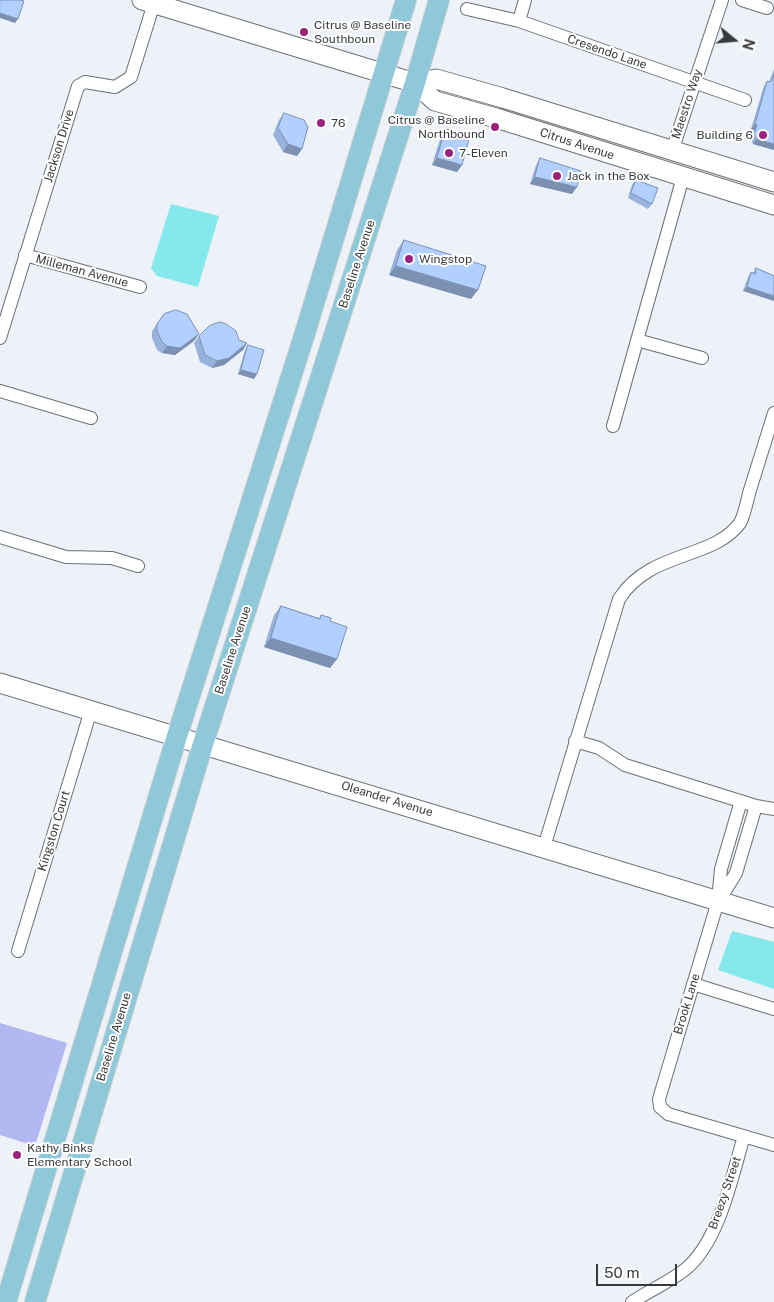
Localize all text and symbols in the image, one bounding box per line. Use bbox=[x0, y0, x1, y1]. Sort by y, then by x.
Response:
north arrow bbox=[709, 15, 759, 65]
place label: Citrus @ Baseline Southboun bbox=[314, 18, 411, 46]
marker: Citrus @ Baseline Southboun bbox=[298, 26, 310, 38]
street label: Cresendo Lane bbox=[565, 32, 649, 72]
text: N bbox=[739, 37, 758, 52]
street label: Maestro Way bbox=[669, 67, 705, 141]
street label: Jackson Drive bbox=[41, 108, 77, 184]
place label: Citrus @ Baseline Northbound bbox=[388, 113, 485, 141]
place label: 76 bbox=[331, 116, 345, 130]
marker: 76 bbox=[315, 117, 327, 129]
marker: Citrus @ Baseline Northbound bbox=[489, 121, 501, 133]
street label: Citrus Avenue bbox=[538, 125, 616, 163]
place label: Building 6 bbox=[696, 128, 753, 142]
marker: Building 6 bbox=[757, 129, 769, 141]
place label: 7-Eleven bbox=[459, 146, 508, 160]
marker: 7-Eleven bbox=[443, 147, 455, 159]
place label: Jack in the Box bbox=[567, 169, 650, 183]
marker: Jack in the Box bbox=[551, 170, 563, 182]
street label: Baseline Avenue bbox=[336, 218, 378, 310]
street label: Milleman Avenue bbox=[34, 252, 130, 290]
place label: Wingstop bbox=[419, 252, 472, 266]
marker: Wingstop bbox=[403, 253, 415, 265]
street label: Baseline Avenue bbox=[212, 604, 254, 696]
street label: Oleander Avenue bbox=[339, 778, 435, 820]
street label: Kingston Court bbox=[35, 789, 73, 873]
street label: Brook Lane bbox=[671, 972, 703, 1036]
street label: Baseline Avenue bbox=[94, 991, 134, 1083]
place label: Kathy Binks Elementary School bbox=[27, 1141, 132, 1169]
marker: Kathy Binks Elementary School bbox=[11, 1149, 23, 1161]
street label: Breezy Street bbox=[706, 1155, 744, 1231]
scale bar bbox=[599, 1254, 680, 1286]
text: 50 m bbox=[604, 1264, 639, 1281]

